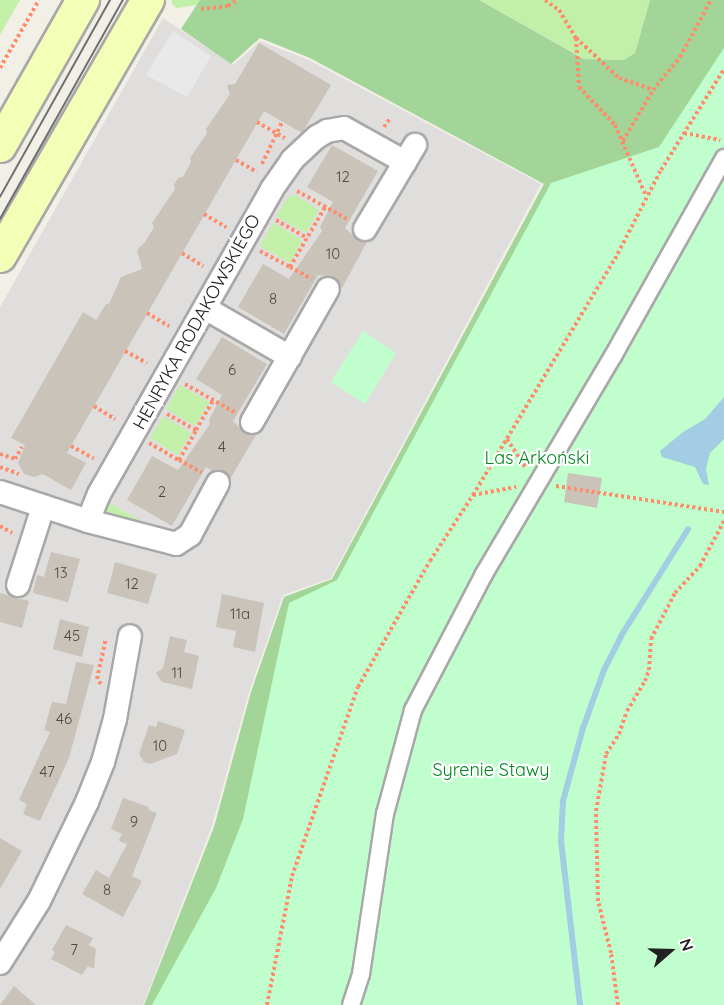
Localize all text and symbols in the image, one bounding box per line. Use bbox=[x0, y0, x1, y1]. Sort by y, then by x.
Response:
house number: 12 bbox=[336, 168, 350, 186]
street label: HENRYKA RODAKOWSKIEGO bbox=[129, 211, 265, 433]
house number: 10 bbox=[326, 245, 340, 263]
house number: 8 bbox=[269, 290, 277, 308]
house number: 6 bbox=[228, 361, 236, 379]
house number: 4 bbox=[218, 438, 226, 456]
park label: Las Arkoński bbox=[485, 447, 589, 469]
house number: 2 bbox=[158, 483, 166, 501]
house number: 13 bbox=[54, 564, 68, 582]
house number: 12 bbox=[125, 575, 139, 593]
house number: 11a bbox=[230, 605, 250, 623]
house number: 45 bbox=[64, 627, 80, 645]
house number: 11 bbox=[171, 664, 183, 682]
house number: 46 bbox=[56, 710, 72, 728]
house number: 10 bbox=[153, 737, 167, 755]
park label: Syrenie Stawy bbox=[432, 759, 550, 781]
house number: 47 bbox=[39, 763, 55, 781]
house number: 9 bbox=[130, 813, 138, 831]
house number: 8 bbox=[103, 881, 111, 899]
north arrow bbox=[640, 921, 700, 981]
text: N bbox=[676, 936, 698, 954]
house number: 7 bbox=[70, 941, 78, 959]

